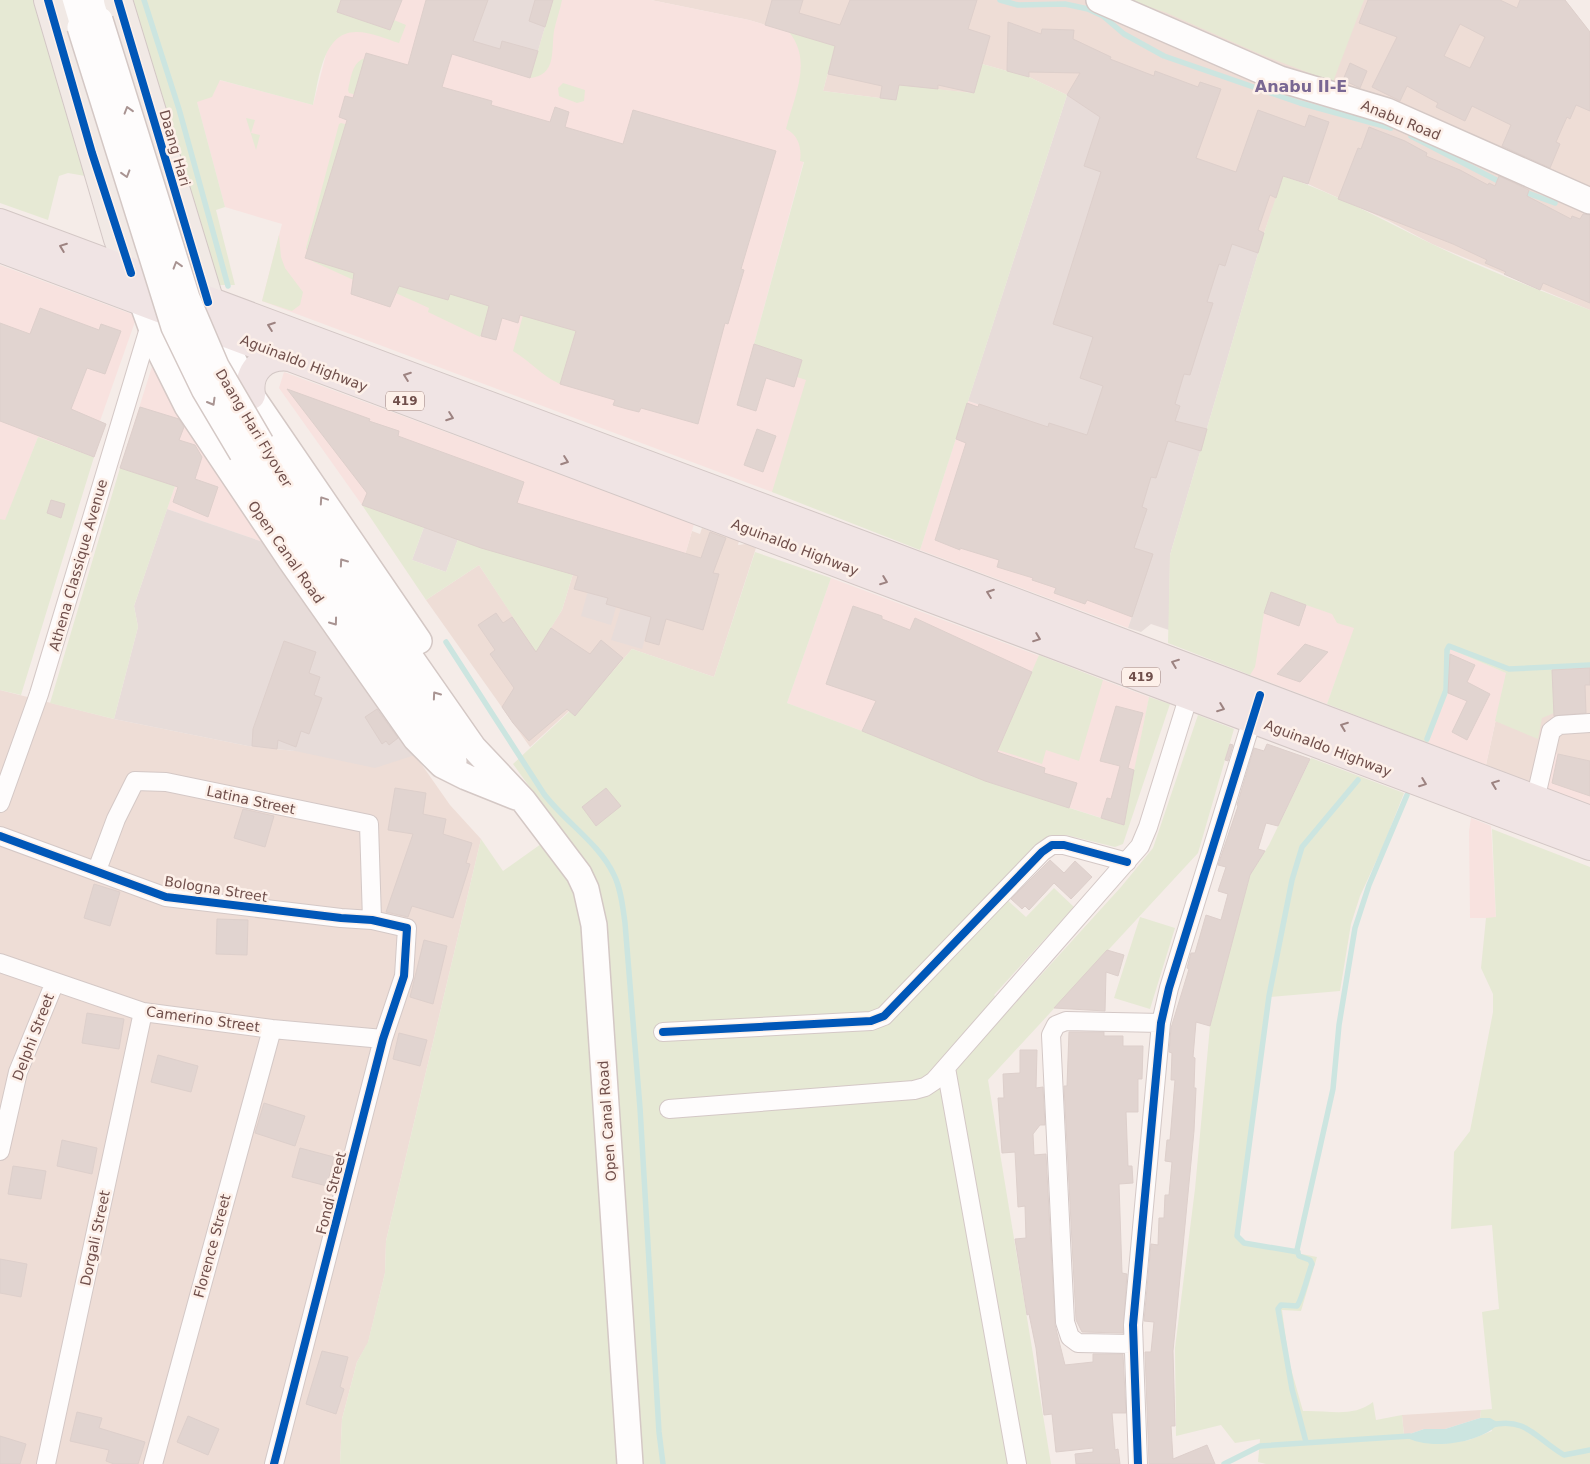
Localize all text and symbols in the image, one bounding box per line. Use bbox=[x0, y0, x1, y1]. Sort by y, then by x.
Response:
district label: Anabu II-E bbox=[1255, 77, 1347, 96]
street label: Anabu Road bbox=[1359, 97, 1443, 143]
one-way arrow bbox=[124, 106, 134, 115]
street label: Daang Hari bbox=[156, 108, 194, 188]
one-way arrow bbox=[120, 169, 130, 178]
one-way arrow bbox=[59, 243, 68, 253]
one-way arrow bbox=[172, 262, 182, 270]
one-way arrow bbox=[267, 322, 276, 332]
street label: Aguinaldo Highway bbox=[238, 331, 370, 395]
street label: Daang Hari Flyover bbox=[212, 366, 296, 490]
one-way arrow bbox=[403, 372, 412, 382]
road number: 419 bbox=[386, 392, 424, 411]
one-way arrow bbox=[205, 396, 215, 405]
one-way arrow bbox=[445, 411, 454, 421]
one-way arrow bbox=[560, 455, 569, 465]
street label: Athena Classique Avenue bbox=[46, 477, 110, 653]
one-way arrow bbox=[320, 496, 329, 506]
street label: Open Canal Road bbox=[245, 498, 327, 606]
street label: Aguinaldo Highway bbox=[729, 515, 861, 579]
one-way arrow bbox=[340, 558, 349, 568]
one-way arrow bbox=[880, 575, 888, 585]
one-way arrow bbox=[987, 589, 995, 599]
one-way arrow bbox=[328, 616, 337, 626]
one-way arrow bbox=[1032, 632, 1040, 642]
one-way arrow bbox=[1171, 659, 1180, 669]
road number: 419 bbox=[1122, 668, 1160, 686]
one-way arrow bbox=[433, 691, 442, 701]
one-way arrow bbox=[1217, 702, 1225, 712]
street label: Aguinaldo Highway bbox=[1262, 716, 1394, 780]
one-way arrow bbox=[1340, 722, 1348, 732]
one-way arrow bbox=[1418, 778, 1426, 788]
one-way arrow bbox=[1492, 780, 1500, 790]
street label: Latina Street bbox=[205, 783, 297, 817]
street label: Bologna Street bbox=[163, 873, 269, 905]
street label: Delphi Street bbox=[9, 991, 57, 1083]
street label: Camerino Street bbox=[145, 1003, 261, 1035]
street label: Open Canal Road bbox=[595, 1060, 619, 1182]
street label: Fondi Street bbox=[313, 1149, 349, 1236]
street label: Dorgali Street bbox=[77, 1188, 113, 1287]
street label: Florence Street bbox=[190, 1192, 234, 1300]

